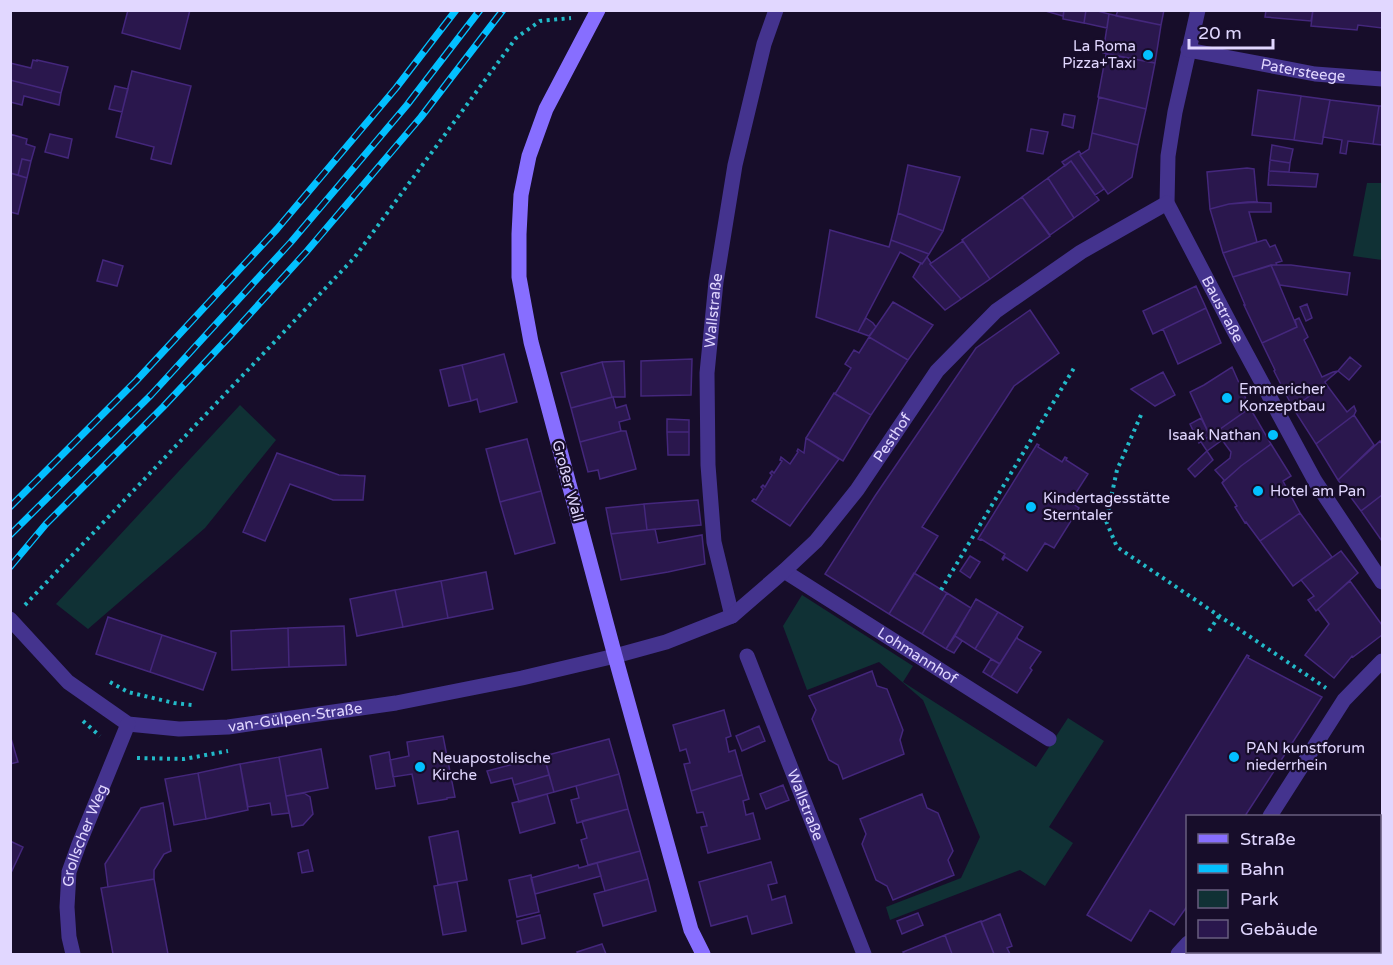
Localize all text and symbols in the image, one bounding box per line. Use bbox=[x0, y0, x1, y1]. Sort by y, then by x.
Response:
scale bar bbox=[1189, 12, 1273, 50]
text: 20 m bbox=[1198, 22, 1242, 44]
place label: La Roma Pizza+Taxi bbox=[1062, 37, 1136, 72]
marker: La Roma Pizza+Taxi bbox=[1141, 48, 1155, 62]
street label: Patersteege bbox=[1259, 55, 1346, 85]
street label: Wallstraße bbox=[701, 272, 726, 349]
street label: Baustraße bbox=[1198, 273, 1248, 346]
place label: Emmericher Konzeptbau bbox=[1239, 380, 1326, 415]
marker: Emmericher Konzeptbau bbox=[1220, 391, 1234, 405]
street label: Pesthof bbox=[869, 409, 915, 465]
place label: Isaak Nathan bbox=[1168, 426, 1261, 444]
marker: Isaak Nathan bbox=[1266, 428, 1280, 442]
street label: Großer Wall bbox=[548, 438, 588, 524]
place label: Hotel am Pan bbox=[1270, 482, 1365, 500]
marker: Hotel am Pan bbox=[1251, 484, 1265, 498]
place label: Kindertagesstätte Sterntaler bbox=[1043, 489, 1170, 524]
marker: Kindertagesstätte Sterntaler bbox=[1024, 500, 1038, 514]
street label: Lohmannhof bbox=[874, 624, 961, 688]
street label: van-Gülpen-Straße bbox=[227, 699, 363, 736]
place label: PAN kunstforum niederrhein bbox=[1246, 739, 1365, 774]
place label: Neuapostolische Kirche bbox=[432, 749, 551, 784]
marker: PAN kunstforum niederrhein bbox=[1227, 750, 1241, 764]
marker: Neuapostolische Kirche bbox=[413, 760, 427, 774]
street label: Wallstraße bbox=[783, 767, 828, 843]
street label: Grollscher Weg bbox=[59, 781, 111, 887]
legend bbox=[1186, 815, 1381, 953]
text: Straße bbox=[1240, 828, 1296, 850]
text: Bahn bbox=[1240, 858, 1285, 880]
text: Park bbox=[1240, 888, 1279, 910]
text: Gebäude bbox=[1240, 918, 1318, 940]

